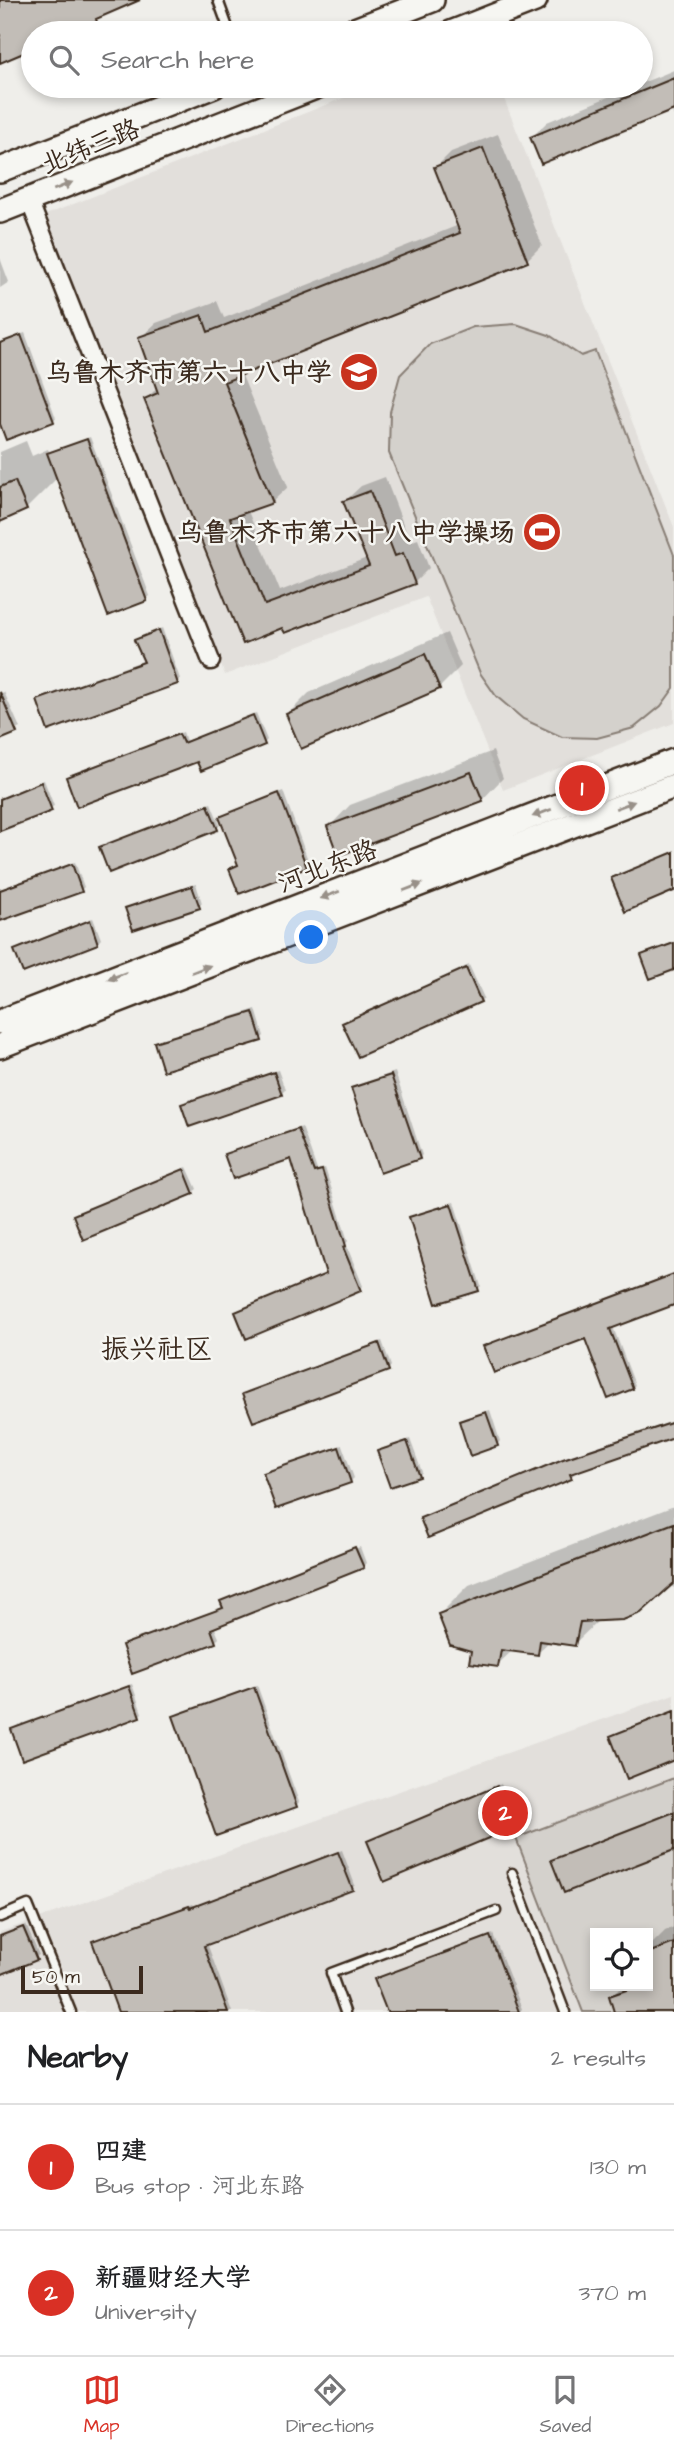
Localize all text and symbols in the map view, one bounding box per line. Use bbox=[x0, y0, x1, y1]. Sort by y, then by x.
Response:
search box bbox=[21, 21, 653, 98]
icon: search bbox=[45, 41, 83, 79]
text: Search here bbox=[101, 42, 254, 78]
street label: 北纬三路 bbox=[35, 111, 145, 183]
one-way arrow bbox=[53, 181, 74, 192]
school or university icon: 乌鲁木齐市第六十八中学 bbox=[338, 351, 380, 393]
place label: 乌鲁木齐市第六十八中学 bbox=[46, 355, 332, 391]
sports icon: 乌鲁木齐市第六十八中学操场 bbox=[521, 511, 563, 553]
place label: 乌鲁木齐市第六十八中学操场 bbox=[177, 515, 515, 551]
pin: 1 bbox=[559, 762, 605, 814]
one-way arrow bbox=[615, 799, 636, 810]
one-way arrow bbox=[531, 807, 552, 818]
street label: 河北东路 bbox=[272, 831, 382, 902]
one-way arrow bbox=[403, 881, 424, 892]
one-way arrow bbox=[319, 889, 340, 900]
your location bbox=[294, 920, 328, 954]
one-way arrow bbox=[190, 963, 211, 974]
one-way arrow bbox=[107, 971, 128, 982]
district label: 振兴社区 bbox=[101, 1330, 213, 1369]
pin: 2 bbox=[482, 1787, 528, 1839]
map controls bbox=[590, 1928, 653, 1991]
button: locate bbox=[590, 1928, 653, 1991]
scale bar bbox=[21, 1963, 144, 1995]
text: 50 m bbox=[32, 1964, 80, 1991]
text: Nearby bbox=[28, 2037, 128, 2079]
text: 2 results bbox=[551, 2042, 646, 2074]
text: 四建 bbox=[95, 2133, 147, 2169]
text: 1 bbox=[50, 2151, 52, 2183]
text: 130 m bbox=[590, 2151, 646, 2183]
text: Bus stop · 河北东路 bbox=[95, 2170, 304, 2202]
text: 新疆财经大学 bbox=[95, 2260, 251, 2296]
text: 2 bbox=[44, 2277, 58, 2309]
text: 370 m bbox=[579, 2277, 646, 2309]
text: University bbox=[95, 2296, 197, 2328]
tab: Map bbox=[83, 2371, 121, 2440]
tab: Directions bbox=[286, 2371, 374, 2440]
tab: Saved bbox=[540, 2371, 591, 2440]

